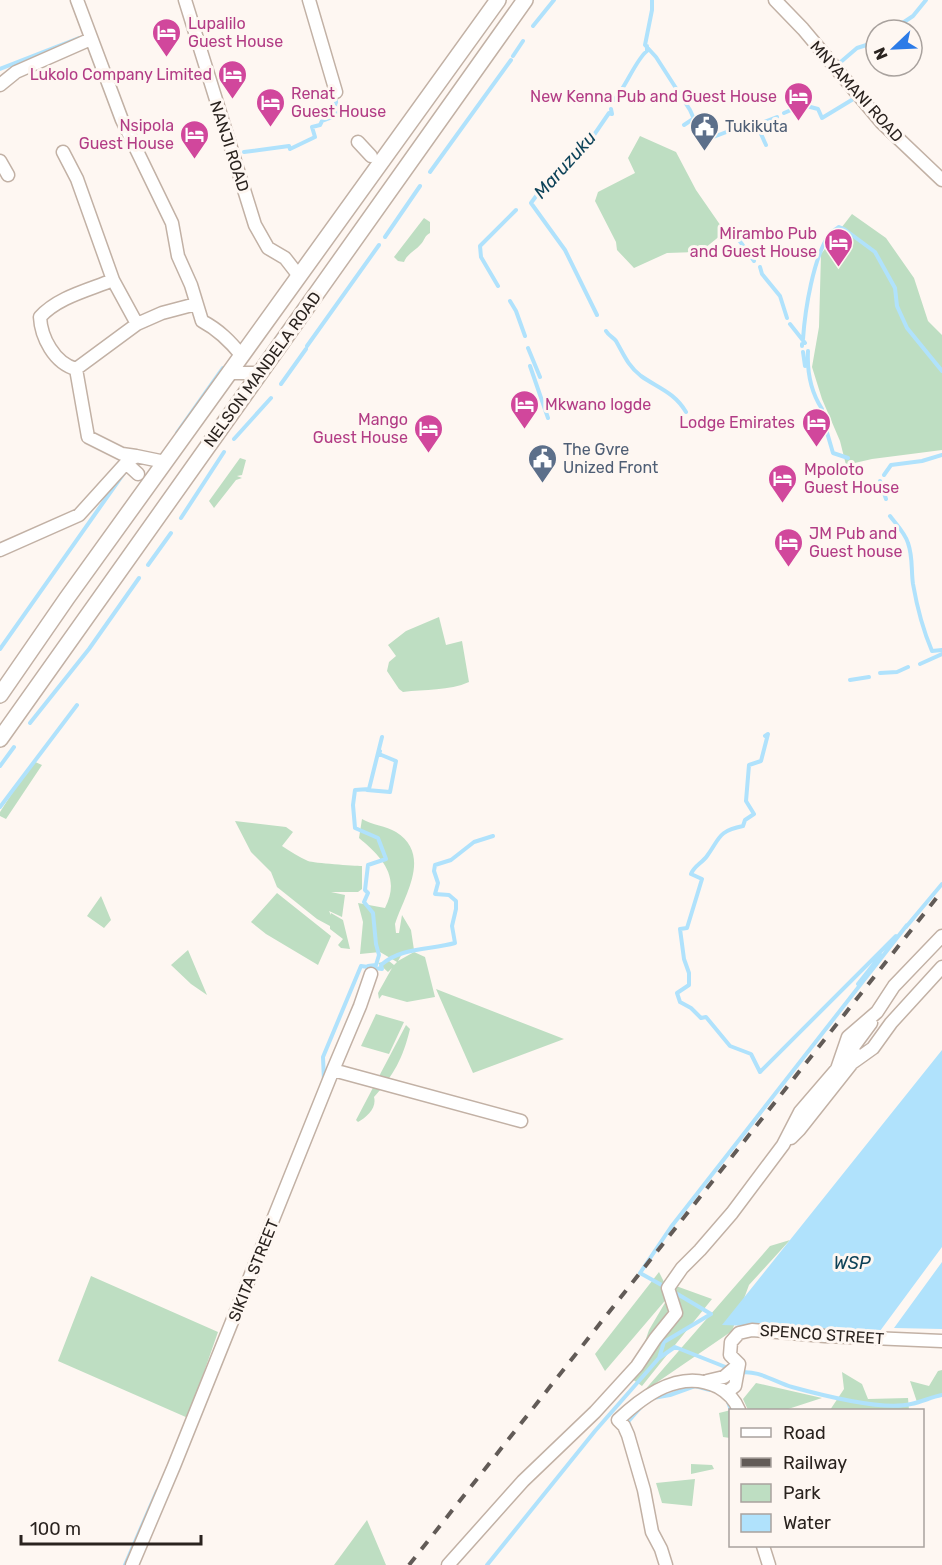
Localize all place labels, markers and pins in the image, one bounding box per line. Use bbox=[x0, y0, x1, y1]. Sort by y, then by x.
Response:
place label: Lupalilo Guest House bbox=[188, 14, 283, 51]
hotel icon: Lupalilo Guest House bbox=[151, 16, 183, 58]
hotel icon: Lukolo Company Limited bbox=[217, 58, 249, 100]
place label: Lukolo Company Limited bbox=[30, 65, 212, 84]
hotel icon: New Kenna Pub and Guest House bbox=[782, 80, 814, 122]
place label: Renat Guest House bbox=[291, 84, 386, 121]
hotel icon: Renat Guest House bbox=[254, 86, 286, 128]
place label: New Kenna Pub and Guest House bbox=[530, 87, 777, 106]
public building icon: Tukikuta bbox=[688, 110, 720, 152]
place label: Nsipola Guest House bbox=[79, 116, 174, 153]
place label: Tukikuta bbox=[725, 117, 788, 136]
hotel icon: Nsipola Guest House bbox=[179, 118, 211, 160]
place label: Mirambo Pub and Guest House bbox=[690, 224, 817, 261]
hotel icon: Mirambo Pub and Guest House bbox=[822, 226, 854, 268]
hotel icon: Mkwano logde bbox=[508, 388, 540, 430]
place label: Mkwano logde bbox=[545, 395, 651, 414]
hotel icon: Lodge Emirates bbox=[800, 406, 832, 448]
place label: Mango Guest House bbox=[313, 410, 408, 447]
hotel icon: Mango Guest House bbox=[413, 412, 445, 454]
place label: Lodge Emirates bbox=[679, 413, 795, 432]
place label: The Gvre Unized Front bbox=[563, 440, 658, 477]
public building icon: The Gvre Unized Front bbox=[526, 442, 558, 484]
place label: Mpoloto Guest House bbox=[804, 460, 899, 497]
hotel icon: Mpoloto Guest House bbox=[767, 462, 799, 504]
place label: JM Pub and Guest house bbox=[809, 524, 903, 561]
hotel icon: JM Pub and Guest house bbox=[772, 526, 804, 568]

